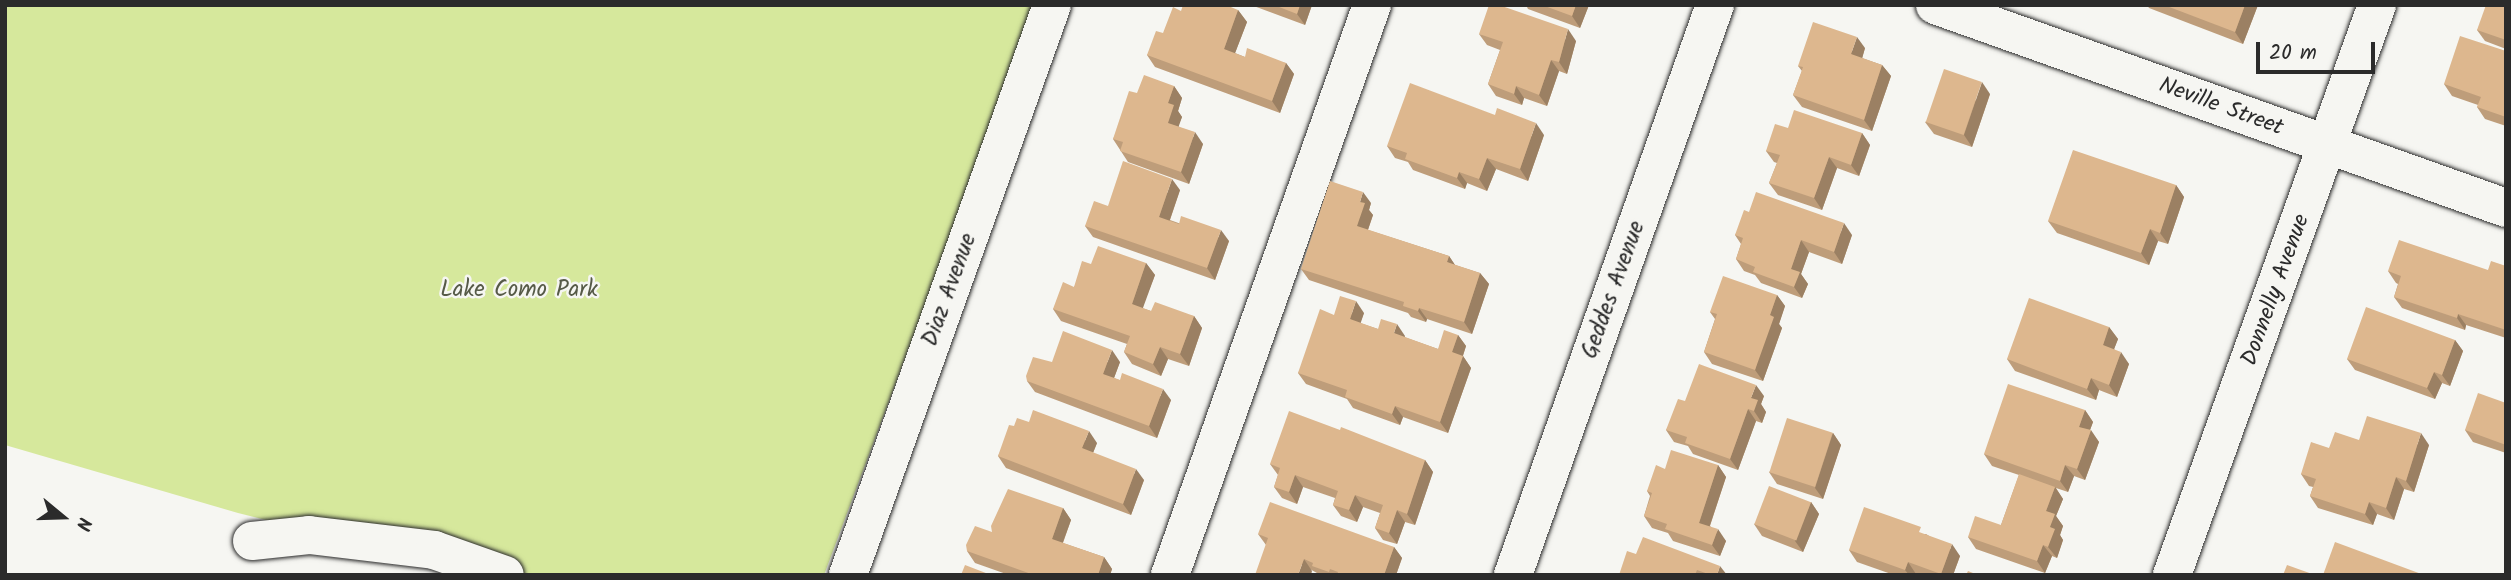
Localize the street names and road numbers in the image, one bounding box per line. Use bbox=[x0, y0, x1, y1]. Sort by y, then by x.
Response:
street label: Neville Street bbox=[2155, 72, 2287, 142]
street label: Donnelly Avenue bbox=[2236, 211, 2316, 369]
street label: Geddes Avenue bbox=[1576, 217, 1652, 363]
street label: Diaz Avenue bbox=[917, 230, 983, 350]

